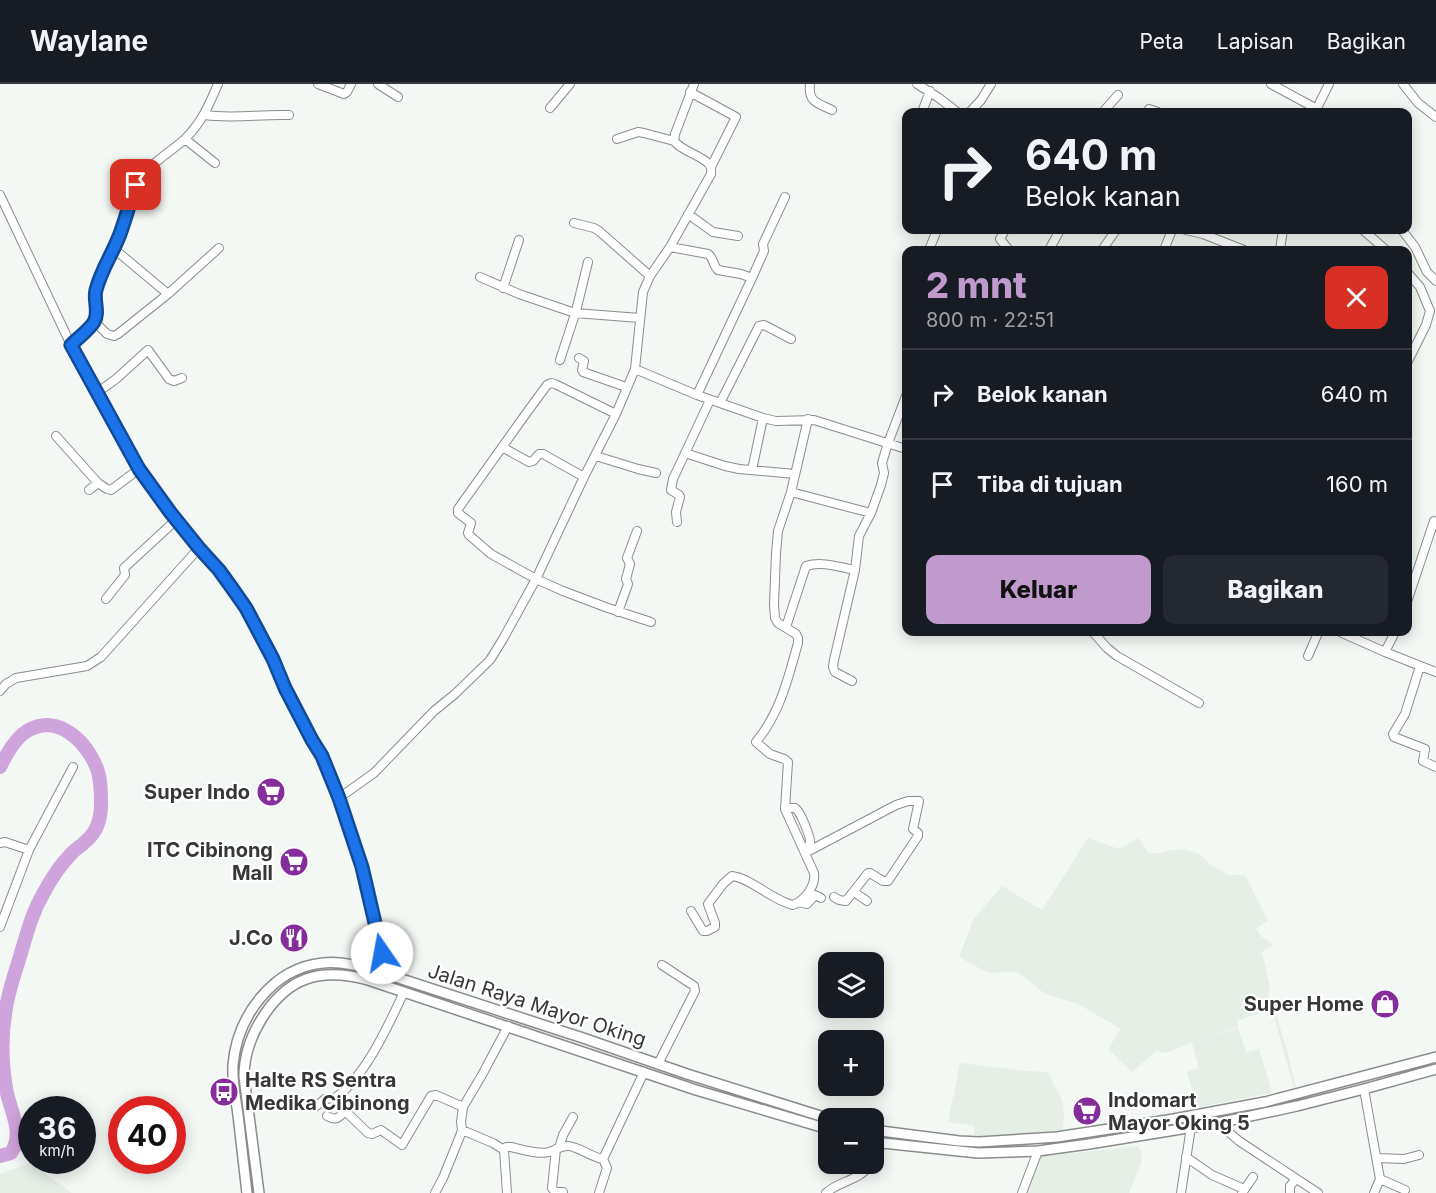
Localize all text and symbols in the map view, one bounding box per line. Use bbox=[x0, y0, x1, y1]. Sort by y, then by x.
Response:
text: Waylane bbox=[30, 24, 148, 58]
text: Peta bbox=[1140, 29, 1184, 54]
text: Lapisan bbox=[1217, 29, 1294, 54]
text: Bagikan bbox=[1327, 29, 1406, 54]
text: 640 m bbox=[1025, 129, 1157, 180]
icon: right bbox=[926, 132, 1004, 210]
pin bbox=[110, 159, 161, 210]
icon: arrive bbox=[119, 168, 152, 201]
text: Belok kanan bbox=[1025, 180, 1181, 213]
text: 2 mnt bbox=[926, 263, 1027, 307]
button: close bbox=[1325, 266, 1388, 329]
text: 800 m · 22:51 bbox=[926, 308, 1054, 332]
icon: right bbox=[926, 378, 959, 411]
text: Belok kanan bbox=[977, 381, 1108, 407]
text: 640 m bbox=[1321, 381, 1388, 407]
icon: arrive bbox=[926, 468, 959, 501]
text: Tiba di tujuan bbox=[977, 471, 1123, 497]
text: 160 m bbox=[1326, 471, 1388, 497]
button: Keluar bbox=[926, 555, 1151, 624]
button: Bagikan bbox=[1163, 555, 1388, 624]
supermarket icon: Super Indo bbox=[255, 776, 287, 808]
place label: Super Indo bbox=[144, 780, 250, 804]
place label: ITC Cibinong Mall bbox=[147, 838, 273, 885]
supermarket icon: ITC Cibinong Mall bbox=[278, 846, 310, 878]
position arrow bbox=[350, 921, 414, 985]
restaurant icon: J.Co bbox=[278, 922, 310, 954]
place label: J.Co bbox=[229, 926, 273, 950]
map controls bbox=[818, 952, 884, 1174]
button: layers bbox=[818, 952, 884, 1018]
street label: Jalan Raya Mayor Oking bbox=[425, 958, 649, 1052]
shop icon: Super Home bbox=[1369, 988, 1401, 1020]
place label: Super Home bbox=[1244, 992, 1364, 1016]
button: + bbox=[818, 1030, 884, 1096]
place label: Halte RS Sentra Medika Cibinong bbox=[245, 1068, 410, 1115]
bus stop icon: Halte RS Sentra Medika Cibinong bbox=[208, 1076, 240, 1108]
place label: Indomart Mayor Oking 5 bbox=[1108, 1088, 1250, 1135]
supermarket icon: Indomart Mayor Oking 5 bbox=[1071, 1095, 1103, 1127]
speed limit sign: 40 bbox=[108, 1096, 186, 1174]
button: − bbox=[818, 1108, 884, 1174]
text: 36 bbox=[38, 1110, 76, 1146]
text: km/h bbox=[39, 1141, 75, 1160]

